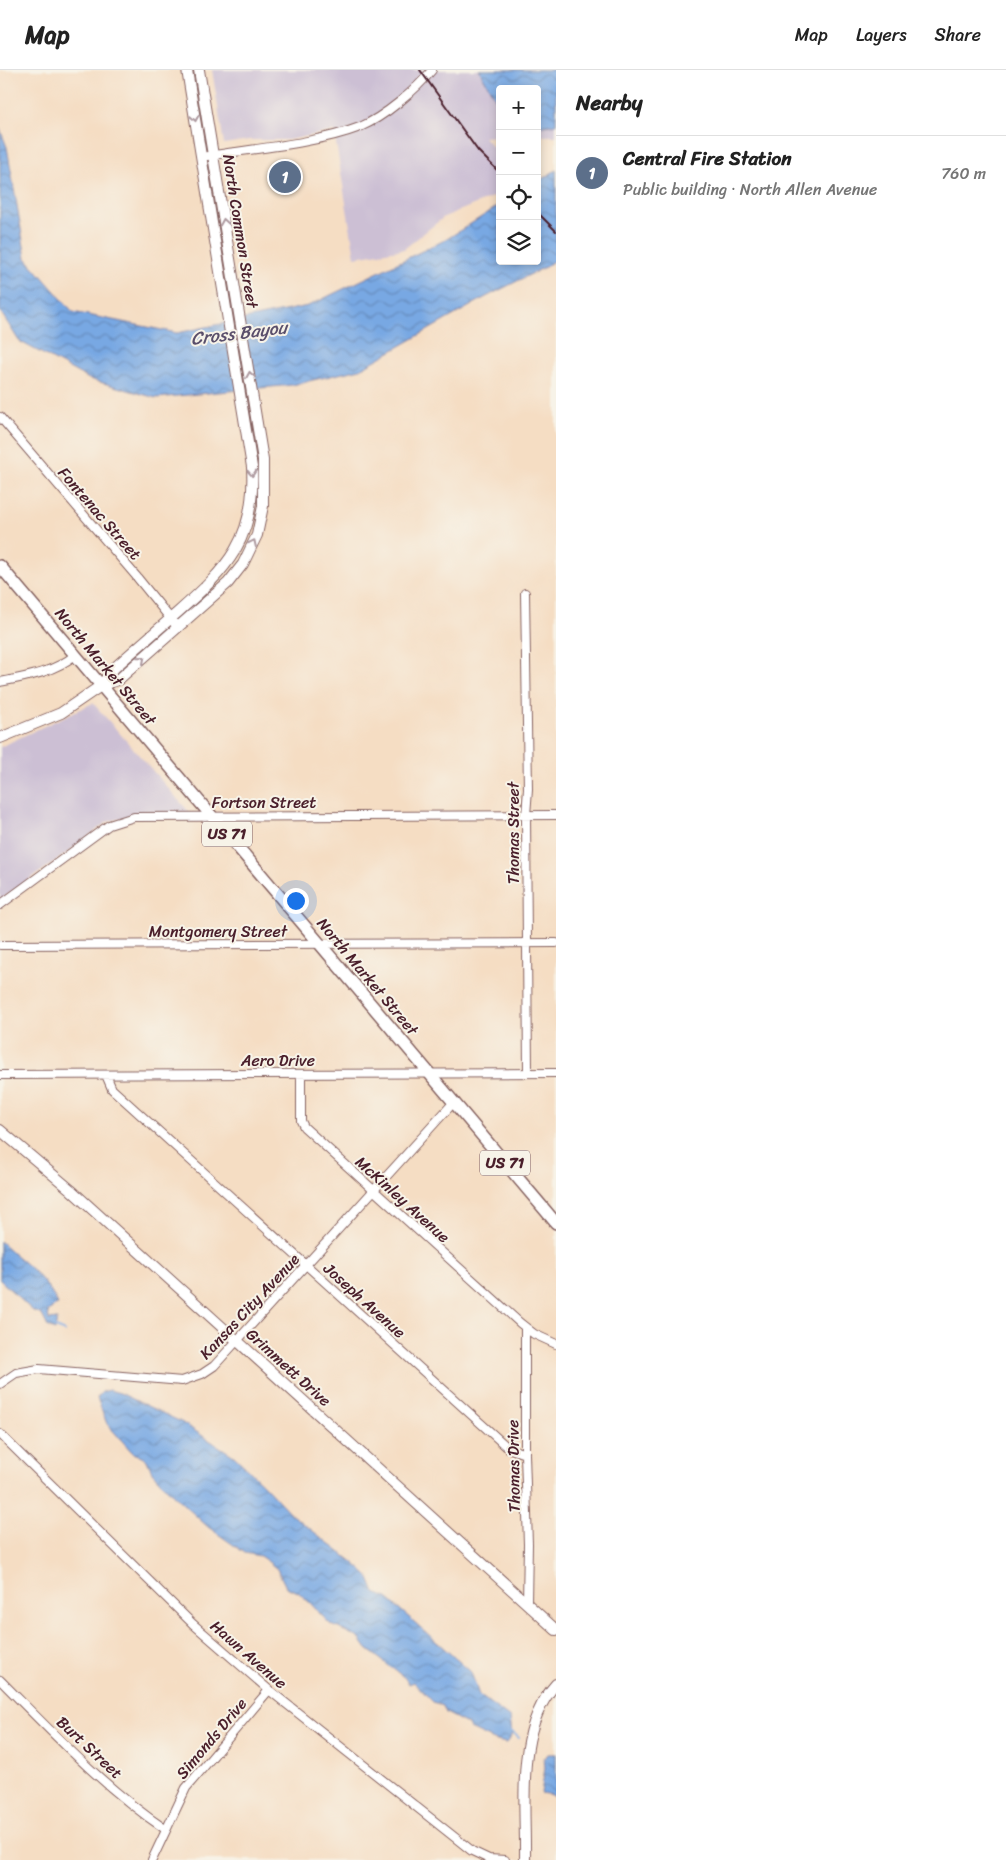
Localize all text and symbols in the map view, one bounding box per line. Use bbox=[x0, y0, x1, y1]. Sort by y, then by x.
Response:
text: Map bbox=[25, 14, 69, 56]
text: Map bbox=[795, 19, 828, 51]
text: Layers bbox=[856, 19, 907, 51]
text: Share bbox=[935, 19, 981, 51]
text: Nearby bbox=[576, 84, 642, 122]
map controls bbox=[496, 85, 541, 265]
button: + bbox=[496, 85, 541, 130]
one-way arrow bbox=[189, 114, 200, 122]
button: − bbox=[496, 130, 541, 175]
text: Central Fire Station bbox=[623, 142, 792, 175]
street label: North Common Street bbox=[214, 152, 267, 311]
pin: 1 bbox=[269, 158, 301, 196]
text: 1 bbox=[589, 159, 595, 188]
text: 760 m bbox=[941, 159, 986, 188]
button: locate bbox=[496, 175, 541, 220]
text: Public building · North Allen Avenue bbox=[623, 175, 877, 204]
one-way arrow bbox=[219, 217, 230, 225]
button: layers bbox=[496, 220, 541, 265]
water label: Cross Bayou bbox=[189, 311, 291, 355]
one-way arrow bbox=[245, 371, 255, 380]
street label: Fontenac Street bbox=[50, 460, 149, 567]
one-way arrow bbox=[246, 469, 257, 477]
one-way arrow bbox=[247, 539, 257, 548]
street label: North Market Street bbox=[47, 601, 164, 732]
one-way arrow bbox=[137, 656, 146, 665]
street label: Thomas Street bbox=[499, 781, 528, 884]
street label: Fortson Street bbox=[212, 788, 316, 817]
road number: US 71 bbox=[202, 822, 252, 846]
your location bbox=[283, 888, 309, 914]
street label: North Market Street bbox=[309, 911, 426, 1042]
street label: Montgomery Street bbox=[149, 917, 288, 946]
street label: Aero Drive bbox=[240, 1046, 315, 1075]
street label: McKinley Avenue bbox=[348, 1148, 457, 1250]
road number: US 71 bbox=[480, 1150, 530, 1176]
street label: Kansas City Avenue bbox=[192, 1246, 307, 1366]
street label: Joseph Avenue bbox=[316, 1254, 413, 1346]
street label: Grimmett Drive bbox=[239, 1321, 338, 1414]
street label: Thomas Drive bbox=[498, 1419, 529, 1513]
street label: Hawn Avenue bbox=[203, 1612, 294, 1696]
street label: Simonds Drive bbox=[168, 1691, 255, 1786]
street label: Burt Street bbox=[49, 1708, 130, 1786]

